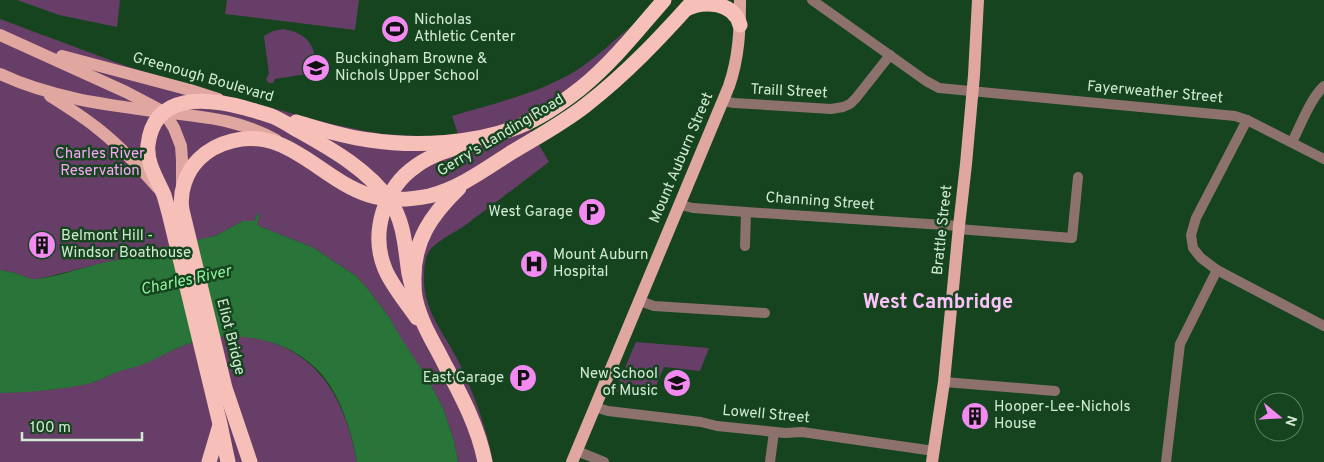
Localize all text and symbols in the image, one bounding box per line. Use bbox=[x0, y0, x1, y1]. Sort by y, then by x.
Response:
place label: Nicholas Athletic Center bbox=[414, 11, 516, 47]
sports icon: Nicholas Athletic Center bbox=[380, 14, 410, 44]
street label: Greenough Boulevard bbox=[130, 49, 276, 107]
place label: Buckingham Browne & Nichols Upper School bbox=[335, 50, 487, 86]
school or university icon: Buckingham Browne & Nichols Upper School bbox=[301, 53, 331, 83]
street label: Fayerweather Street bbox=[1086, 78, 1224, 108]
street label: Traill Street bbox=[750, 80, 828, 104]
street label: Mount Auburn Street bbox=[646, 90, 718, 226]
street label: Gerry's Landing Road bbox=[434, 91, 568, 181]
park label: Charles River Reservation bbox=[55, 145, 145, 181]
street label: Brattle Street bbox=[929, 184, 957, 276]
street label: Channing Street bbox=[765, 189, 875, 215]
parking icon: West Garage bbox=[577, 197, 607, 227]
place label: West Garage bbox=[488, 203, 573, 222]
place label: Belmont Hill - Windsor Boathouse bbox=[61, 227, 191, 263]
building icon: Belmont Hill - Windsor Boathouse bbox=[27, 230, 57, 260]
place label: Mount Auburn Hospital bbox=[553, 246, 649, 282]
hospital icon: Mount Auburn Hospital bbox=[519, 249, 549, 279]
water label: Charles River bbox=[139, 261, 235, 300]
district label: West Cambridge bbox=[863, 290, 1013, 316]
street label: Eliot Bridge bbox=[211, 297, 249, 377]
parking icon: East Garage bbox=[508, 363, 538, 393]
place label: New School of Music bbox=[579, 365, 658, 401]
school or university icon: New School of Music bbox=[662, 368, 692, 398]
place label: East Garage bbox=[423, 369, 504, 388]
north arrow bbox=[1254, 392, 1304, 442]
place label: Hooper-Lee-Nichols House bbox=[994, 398, 1130, 434]
building icon: Hooper-Lee-Nichols House bbox=[960, 401, 990, 431]
street label: Lowell Street bbox=[721, 402, 811, 428]
scale bar bbox=[22, 410, 142, 442]
text: N bbox=[1280, 413, 1300, 428]
text: 100 m bbox=[30, 419, 71, 438]

